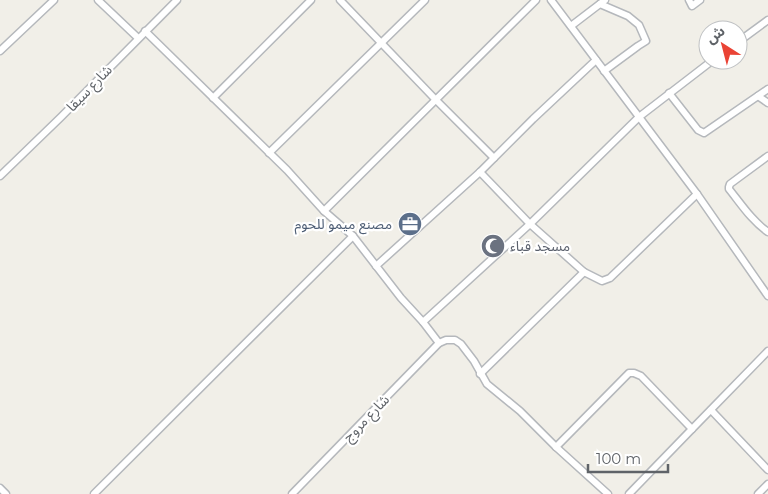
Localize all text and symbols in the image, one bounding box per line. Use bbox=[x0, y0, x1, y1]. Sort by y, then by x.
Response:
north arrow bbox=[698, 20, 748, 70]
text: ش bbox=[702, 22, 728, 47]
street label: شارع سيقا bbox=[62, 61, 117, 117]
office icon: مصنع ميمو للحوم bbox=[397, 211, 423, 237]
place label: مصنع ميمو للحوم bbox=[294, 215, 392, 235]
mosque icon: مسجد قباء bbox=[480, 233, 506, 259]
place label: مسجد قباء bbox=[510, 237, 570, 255]
street label: شارع مروج bbox=[339, 390, 394, 447]
scale bar bbox=[588, 442, 668, 474]
text: 100 m bbox=[596, 449, 641, 468]

